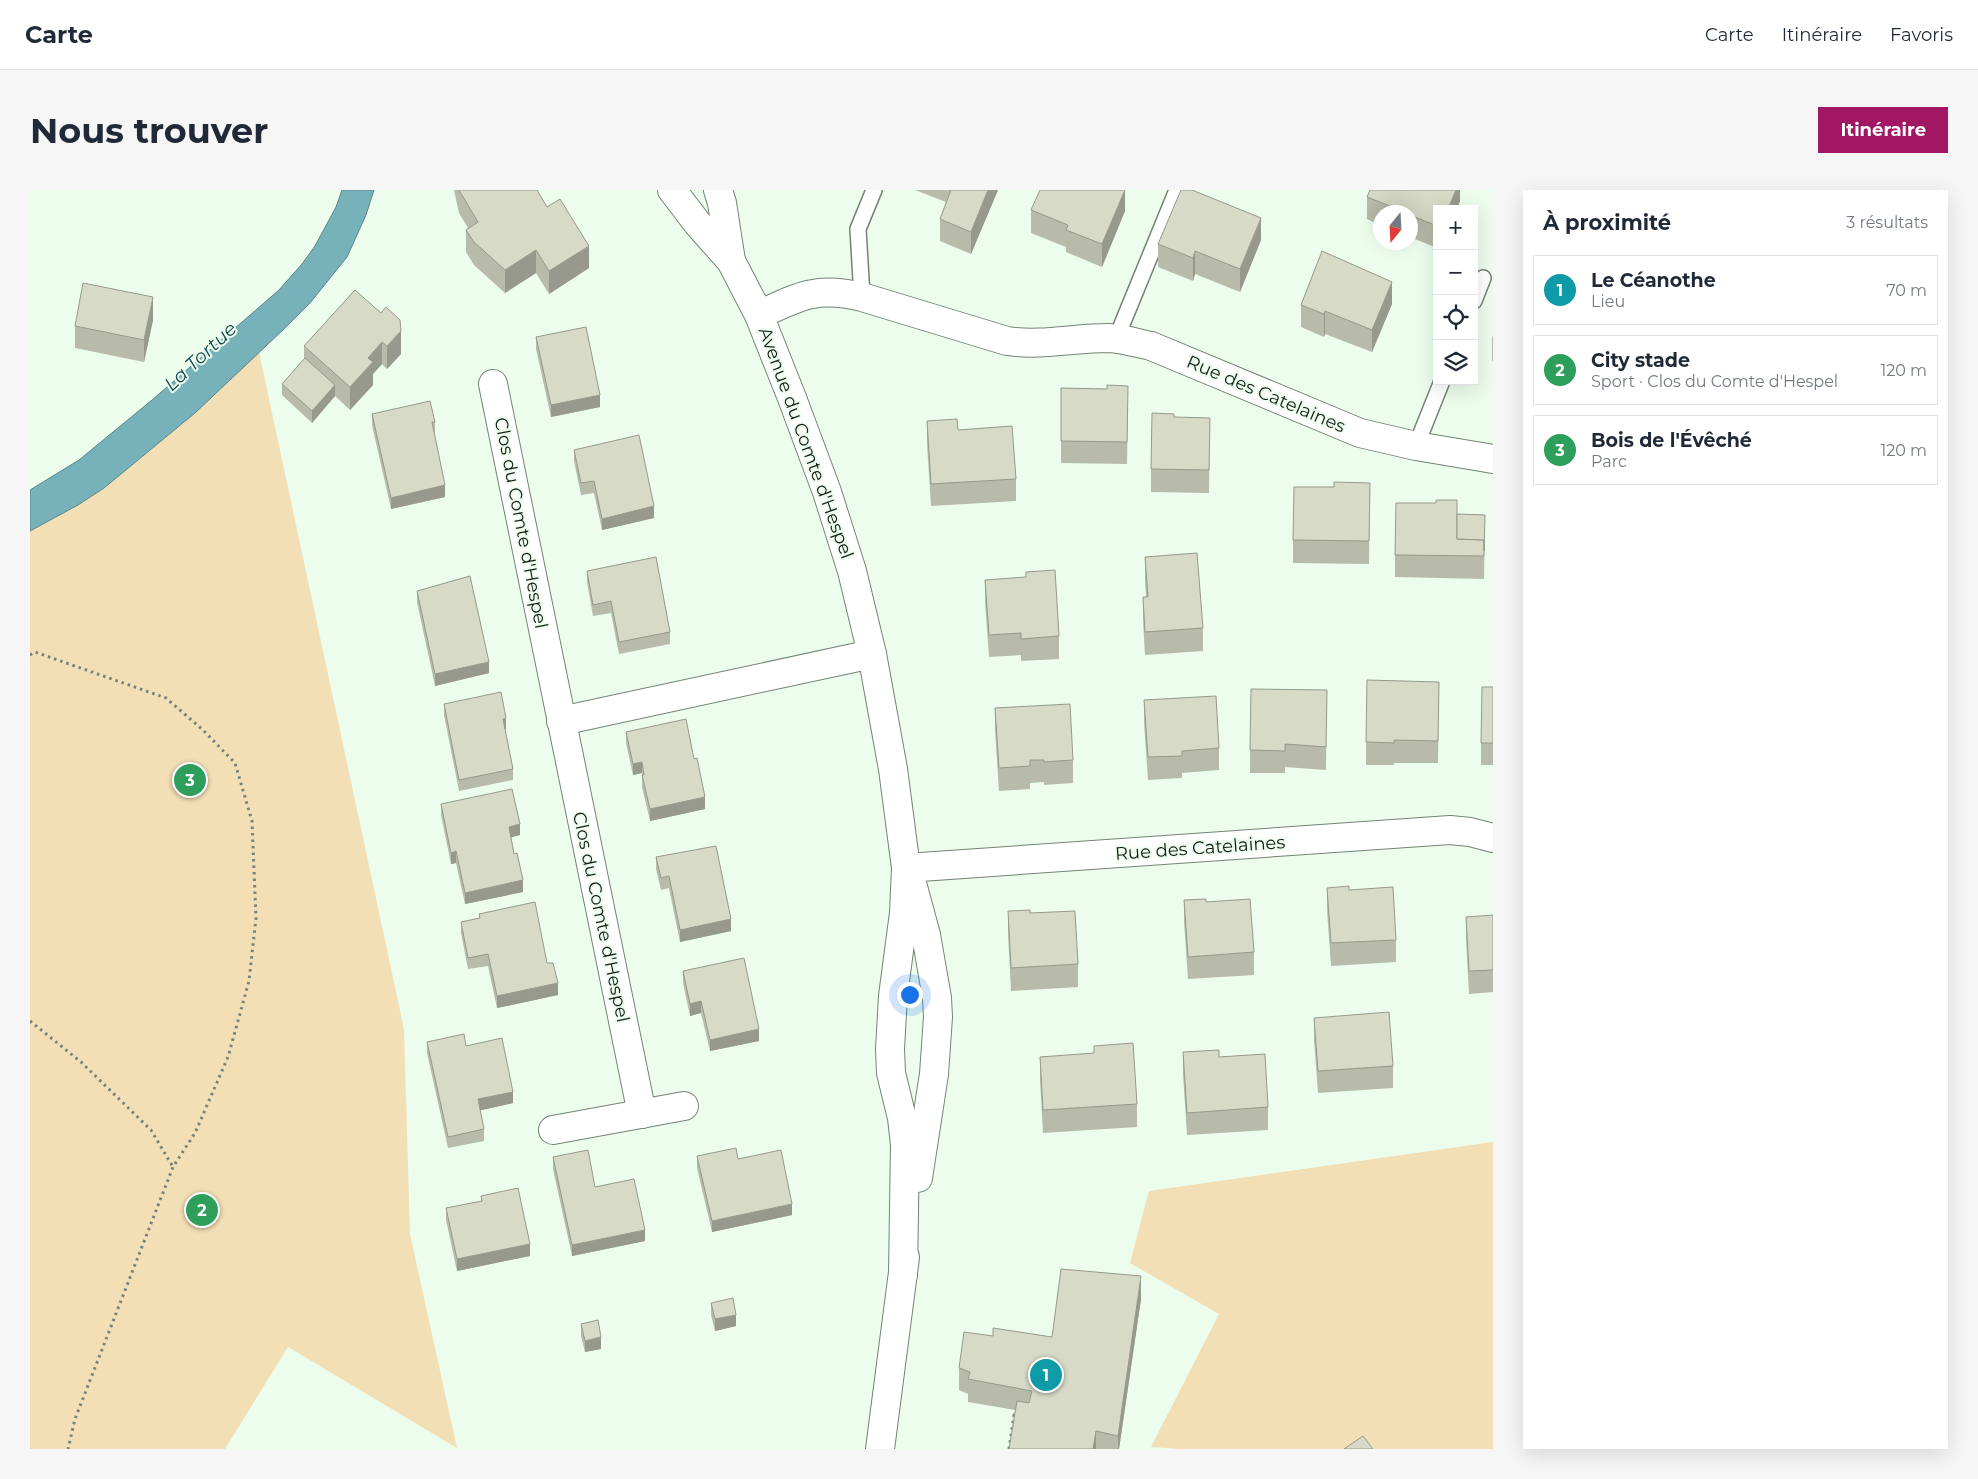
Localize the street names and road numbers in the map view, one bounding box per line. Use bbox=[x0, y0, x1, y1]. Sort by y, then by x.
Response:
street label: Avenue du Comte d'Hespel bbox=[754, 324, 858, 562]
street label: Rue des Catelaines bbox=[1183, 351, 1349, 438]
street label: Clos du Comte d'Hespel bbox=[490, 415, 552, 631]
street label: Clos du Comte d'Hespel bbox=[568, 810, 634, 1024]
street label: Rue des Catelaines bbox=[1114, 831, 1286, 865]

